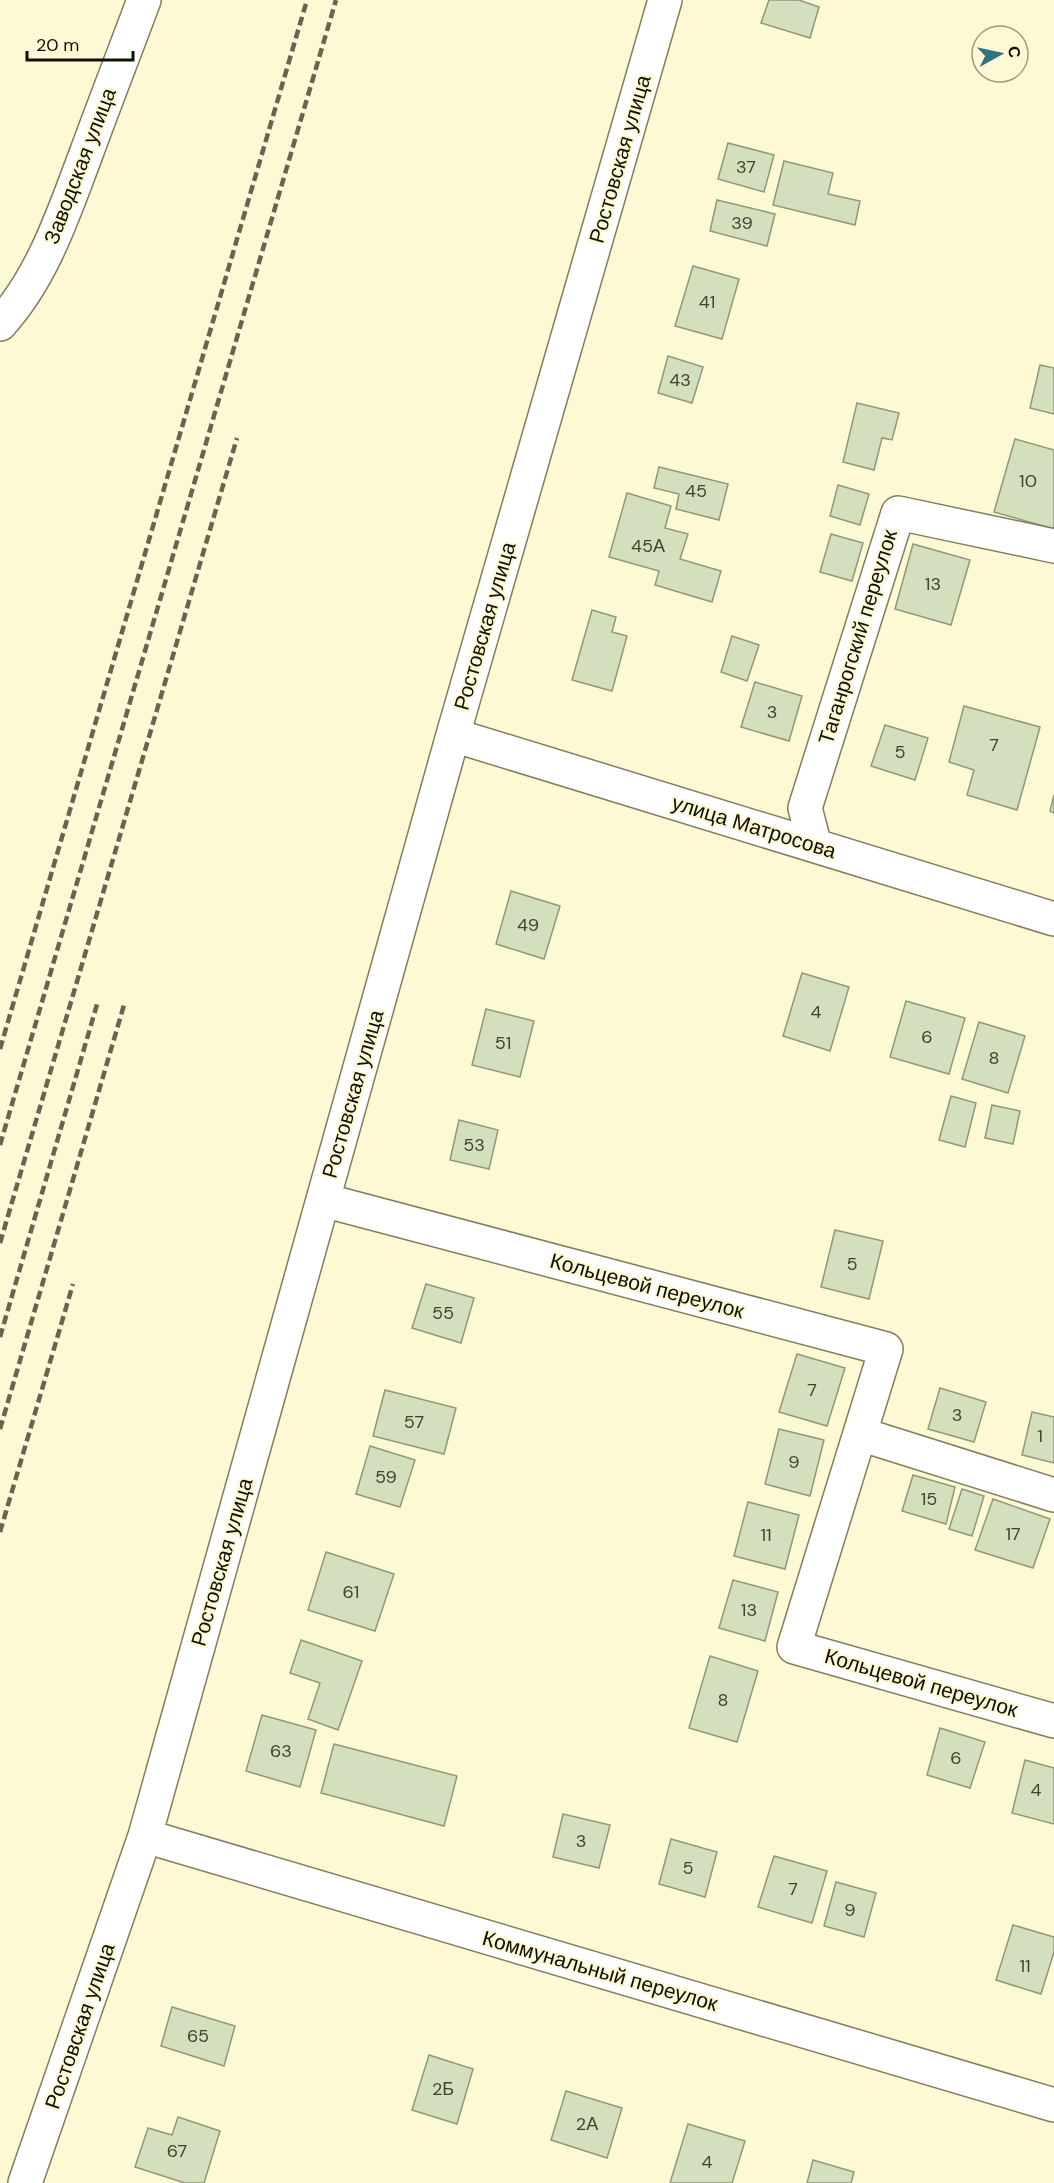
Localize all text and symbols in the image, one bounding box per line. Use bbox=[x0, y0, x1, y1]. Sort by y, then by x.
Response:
scale bar bbox=[27, 24, 134, 62]
north arrow bbox=[970, 24, 1030, 84]
text: 20 m bbox=[36, 33, 79, 57]
text: С bbox=[1003, 45, 1026, 60]
street label: Ростовская улица bbox=[583, 71, 657, 246]
street label: Заводская улица bbox=[37, 84, 123, 248]
house number: 37 bbox=[736, 155, 756, 179]
house number: 39 bbox=[731, 211, 753, 235]
house number: 41 bbox=[699, 290, 715, 314]
house number: 43 bbox=[669, 368, 691, 392]
house number: 10 bbox=[1019, 469, 1037, 493]
house number: 45 bbox=[685, 479, 707, 503]
street label: Таганрогский переулок bbox=[812, 526, 904, 748]
house number: 45А bbox=[631, 534, 665, 558]
street label: Ростовская улица bbox=[448, 538, 522, 713]
house number: 13 bbox=[925, 572, 941, 596]
house number: 3 bbox=[767, 700, 777, 724]
house number: 7 bbox=[989, 733, 999, 757]
house number: 5 bbox=[895, 740, 905, 764]
street label: улица Матросова bbox=[668, 789, 840, 865]
house number: 49 bbox=[517, 913, 539, 937]
house number: 4 bbox=[811, 1000, 822, 1024]
street label: Ростовская улица bbox=[316, 1006, 390, 1181]
house number: 6 bbox=[921, 1025, 933, 1049]
house number: 51 bbox=[495, 1031, 511, 1055]
house number: 8 bbox=[989, 1046, 999, 1070]
house number: 53 bbox=[463, 1133, 485, 1157]
street label: Кольцевой переулок bbox=[547, 1247, 748, 1326]
house number: 5 bbox=[847, 1252, 857, 1276]
house number: 55 bbox=[432, 1301, 454, 1325]
house number: 7 bbox=[807, 1378, 817, 1402]
house number: 3 bbox=[952, 1403, 962, 1427]
house number: 57 bbox=[404, 1410, 424, 1434]
house number: 1 bbox=[1037, 1424, 1043, 1448]
house number: 9 bbox=[788, 1450, 800, 1474]
house number: 59 bbox=[375, 1465, 397, 1489]
street label: Ростовская улица bbox=[185, 1474, 259, 1649]
house number: 15 bbox=[921, 1487, 937, 1511]
house number: 17 bbox=[1005, 1522, 1021, 1546]
house number: 11 bbox=[760, 1523, 772, 1547]
house number: 61 bbox=[343, 1580, 359, 1604]
house number: 13 bbox=[741, 1598, 757, 1622]
street label: Кольцевой переулок bbox=[821, 1642, 1022, 1724]
house number: 8 bbox=[718, 1688, 728, 1712]
house number: 63 bbox=[270, 1739, 292, 1763]
house number: 6 bbox=[950, 1746, 962, 1770]
house number: 4 bbox=[1031, 1778, 1042, 1802]
house number: 3 bbox=[576, 1829, 586, 1853]
house number: 5 bbox=[683, 1856, 693, 1880]
house number: 7 bbox=[788, 1877, 798, 1901]
house number: 9 bbox=[844, 1898, 856, 1922]
street label: Коммунальный переулок bbox=[479, 1924, 722, 2018]
street label: Ростовская улица bbox=[38, 1939, 122, 2113]
house number: 11 bbox=[1019, 1954, 1031, 1978]
house number: 65 bbox=[187, 2024, 209, 2048]
house number: 2Б bbox=[432, 2077, 454, 2101]
house number: 2А bbox=[576, 2112, 598, 2136]
house number: 67 bbox=[167, 2139, 187, 2163]
house number: 4 bbox=[702, 2150, 713, 2174]

